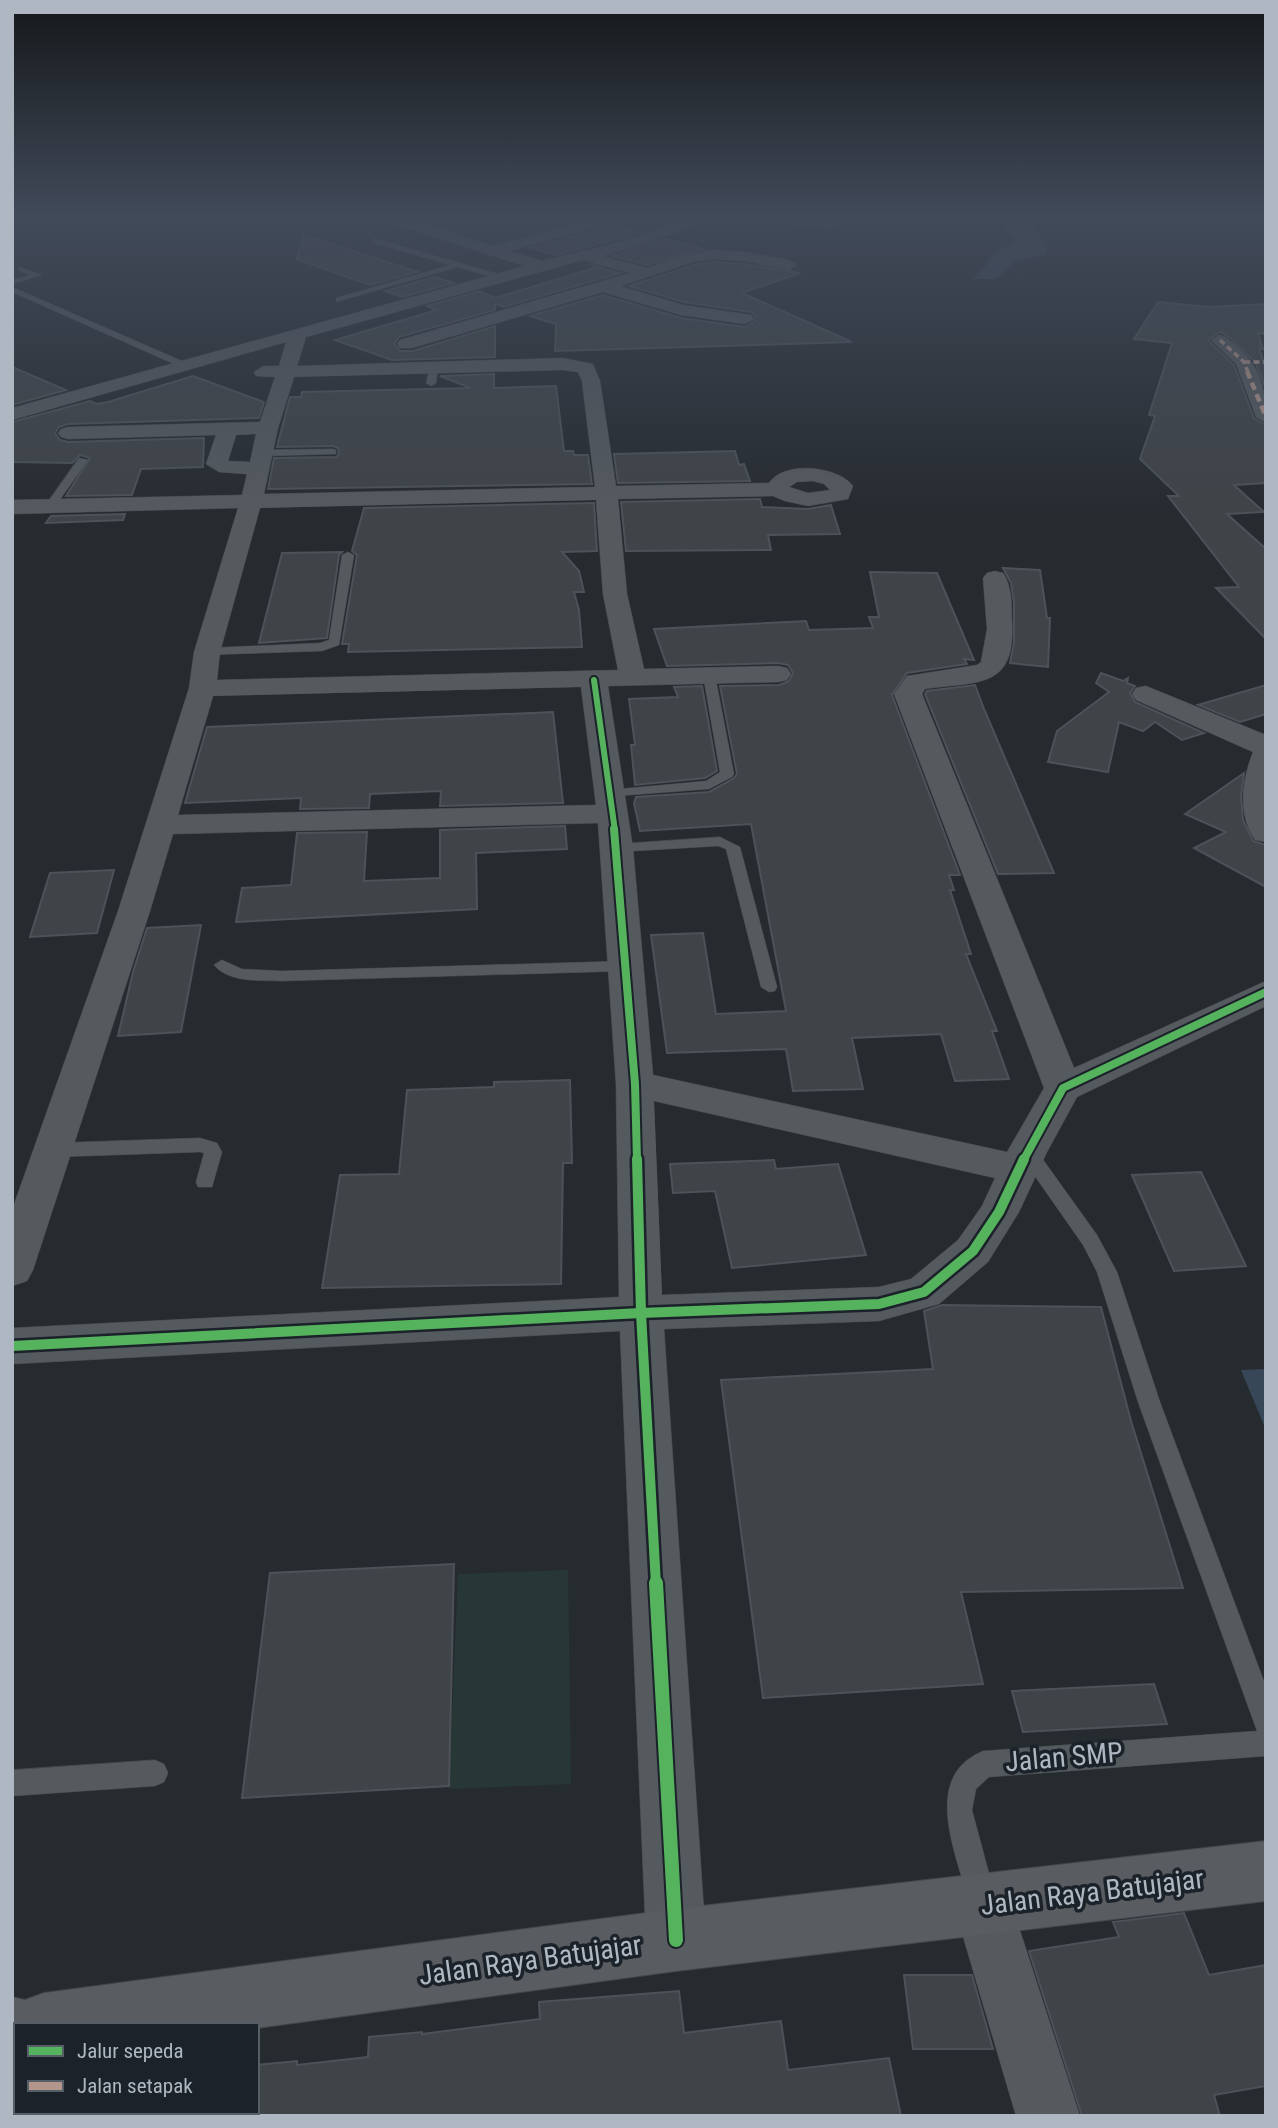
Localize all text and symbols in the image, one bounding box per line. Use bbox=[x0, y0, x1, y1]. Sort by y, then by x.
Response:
street label: Jalan SMP bbox=[1004, 1735, 1124, 1779]
street label: Jalan Raya Batujajar bbox=[979, 1862, 1205, 1922]
street label: Jalan Raya Batujajar bbox=[417, 1928, 643, 1992]
legend bbox=[14, 2023, 259, 2114]
text: Jalur sepeda bbox=[77, 2039, 184, 2063]
text: Jalan setapak bbox=[77, 2074, 193, 2098]

